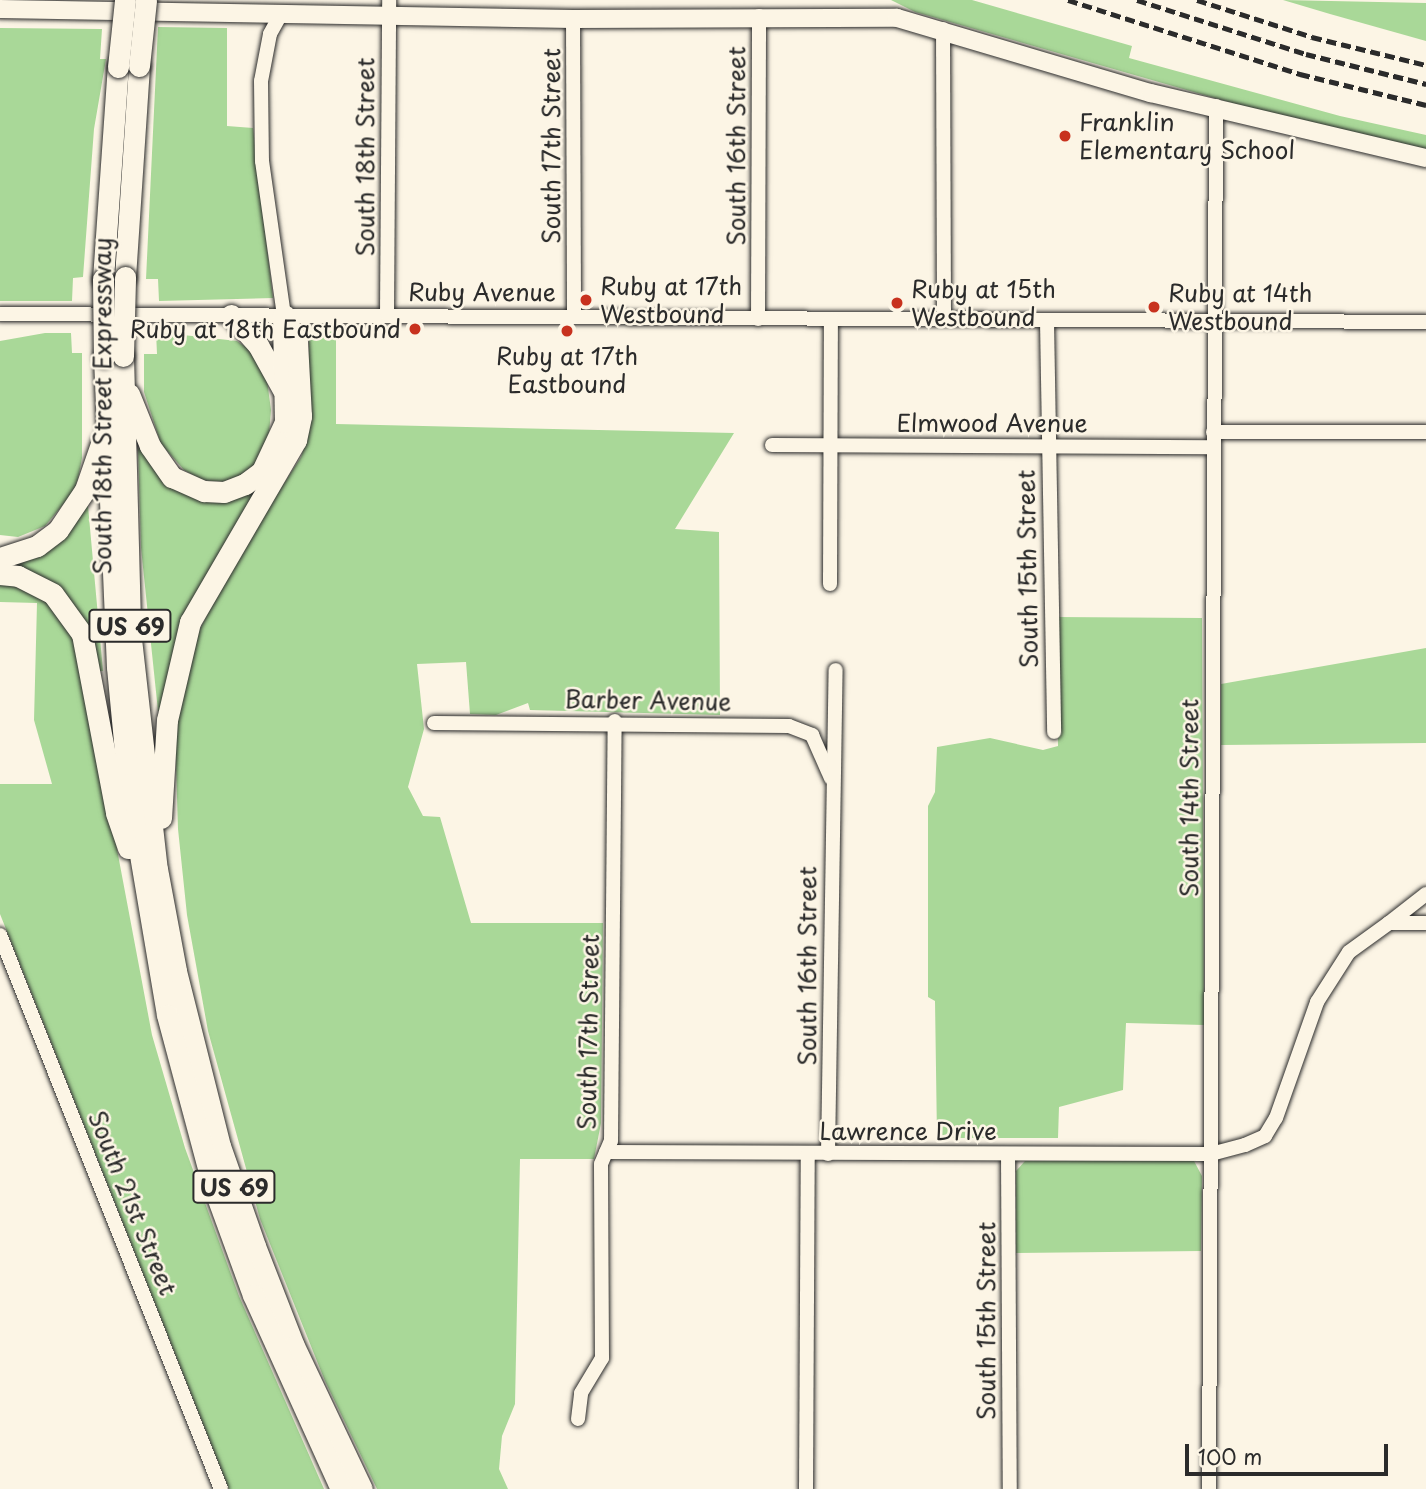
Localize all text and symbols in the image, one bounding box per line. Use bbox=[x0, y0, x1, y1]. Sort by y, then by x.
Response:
street label: South 16th Street bbox=[722, 44, 750, 248]
street label: South 17th Street bbox=[537, 46, 565, 246]
street label: South 18th Street bbox=[351, 56, 379, 258]
place label: Franklin Elementary School bbox=[1079, 108, 1295, 164]
marker: Franklin Elementary School bbox=[1057, 128, 1073, 144]
street label: South 18th Street Expressway bbox=[88, 233, 116, 579]
place label: Ruby at 17th Westbound bbox=[600, 272, 745, 328]
place label: Ruby at 15th Westbound bbox=[911, 275, 1058, 331]
street label: Ruby Avenue bbox=[408, 278, 556, 306]
place label: Ruby at 14th Westbound bbox=[1168, 279, 1316, 335]
marker: Ruby at 17th Westbound bbox=[578, 292, 594, 308]
marker: Ruby at 15th Westbound bbox=[889, 295, 905, 311]
marker: Ruby at 14th Westbound bbox=[1146, 299, 1162, 315]
place label: Ruby at 18th Eastbound bbox=[127, 315, 401, 343]
marker: Ruby at 18th Eastbound bbox=[407, 321, 423, 337]
marker: Ruby at 17th Eastbound bbox=[559, 323, 575, 339]
place label: Ruby at 17th Eastbound bbox=[494, 342, 640, 398]
street label: Elmwood Avenue bbox=[896, 409, 1088, 437]
street label: South 15th Street bbox=[1011, 467, 1043, 671]
road number: US 69 bbox=[88, 606, 172, 646]
street label: Barber Avenue bbox=[563, 684, 733, 716]
street label: South 14th Street bbox=[1175, 696, 1203, 900]
street label: South 16th Street bbox=[793, 864, 821, 1068]
street label: South 17th Street bbox=[572, 931, 604, 1133]
street label: South 21st Street bbox=[82, 1104, 184, 1302]
street label: Lawrence Drive bbox=[819, 1117, 997, 1145]
road number: US 69 bbox=[192, 1168, 276, 1206]
street label: South 15th Street bbox=[972, 1220, 1000, 1422]
scale bar bbox=[1188, 1430, 1391, 1474]
text: 100 m bbox=[1198, 1440, 1262, 1472]

